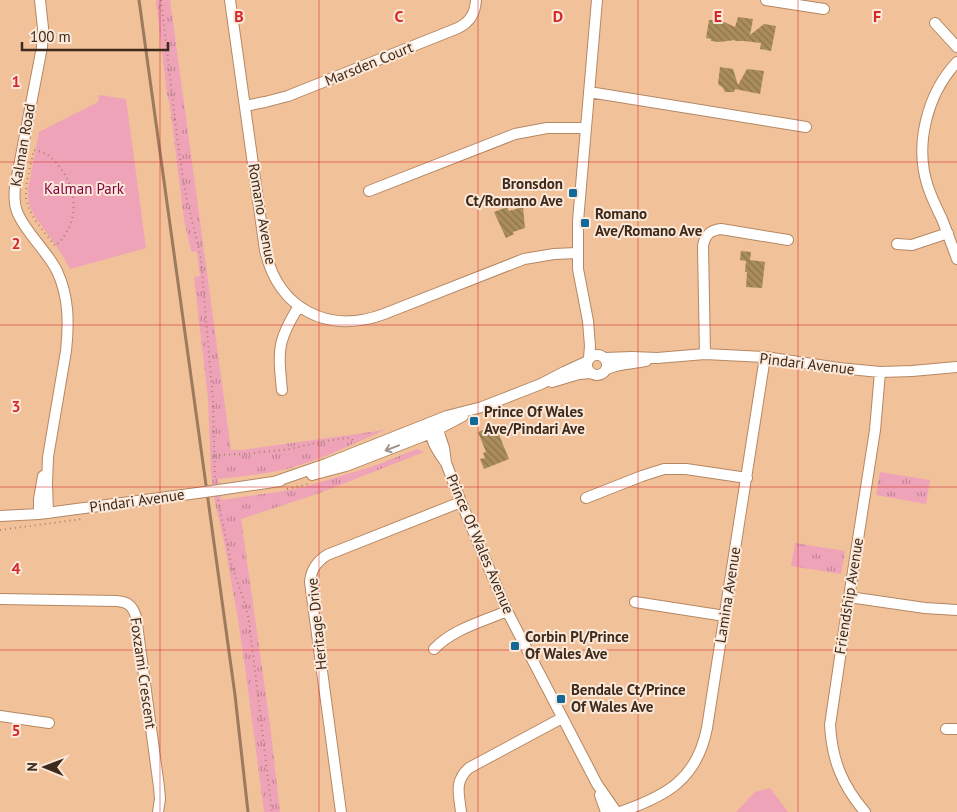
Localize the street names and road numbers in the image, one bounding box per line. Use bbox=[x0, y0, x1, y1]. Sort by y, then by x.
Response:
street label: Marsden Court bbox=[322, 37, 416, 90]
street label: Kalman Road bbox=[6, 102, 39, 188]
street label: Romano Avenue bbox=[244, 162, 281, 266]
street label: Pindari Avenue bbox=[758, 348, 856, 379]
street label: Prince Of Wales Avenue bbox=[442, 471, 518, 617]
street label: Pindari Avenue bbox=[88, 484, 186, 517]
street label: Friendship Avenue bbox=[830, 536, 867, 656]
street label: Lamina Avenue bbox=[711, 545, 744, 644]
street label: Heritage Drive bbox=[302, 577, 331, 671]
street label: Foxzami Crescent bbox=[126, 616, 161, 730]

